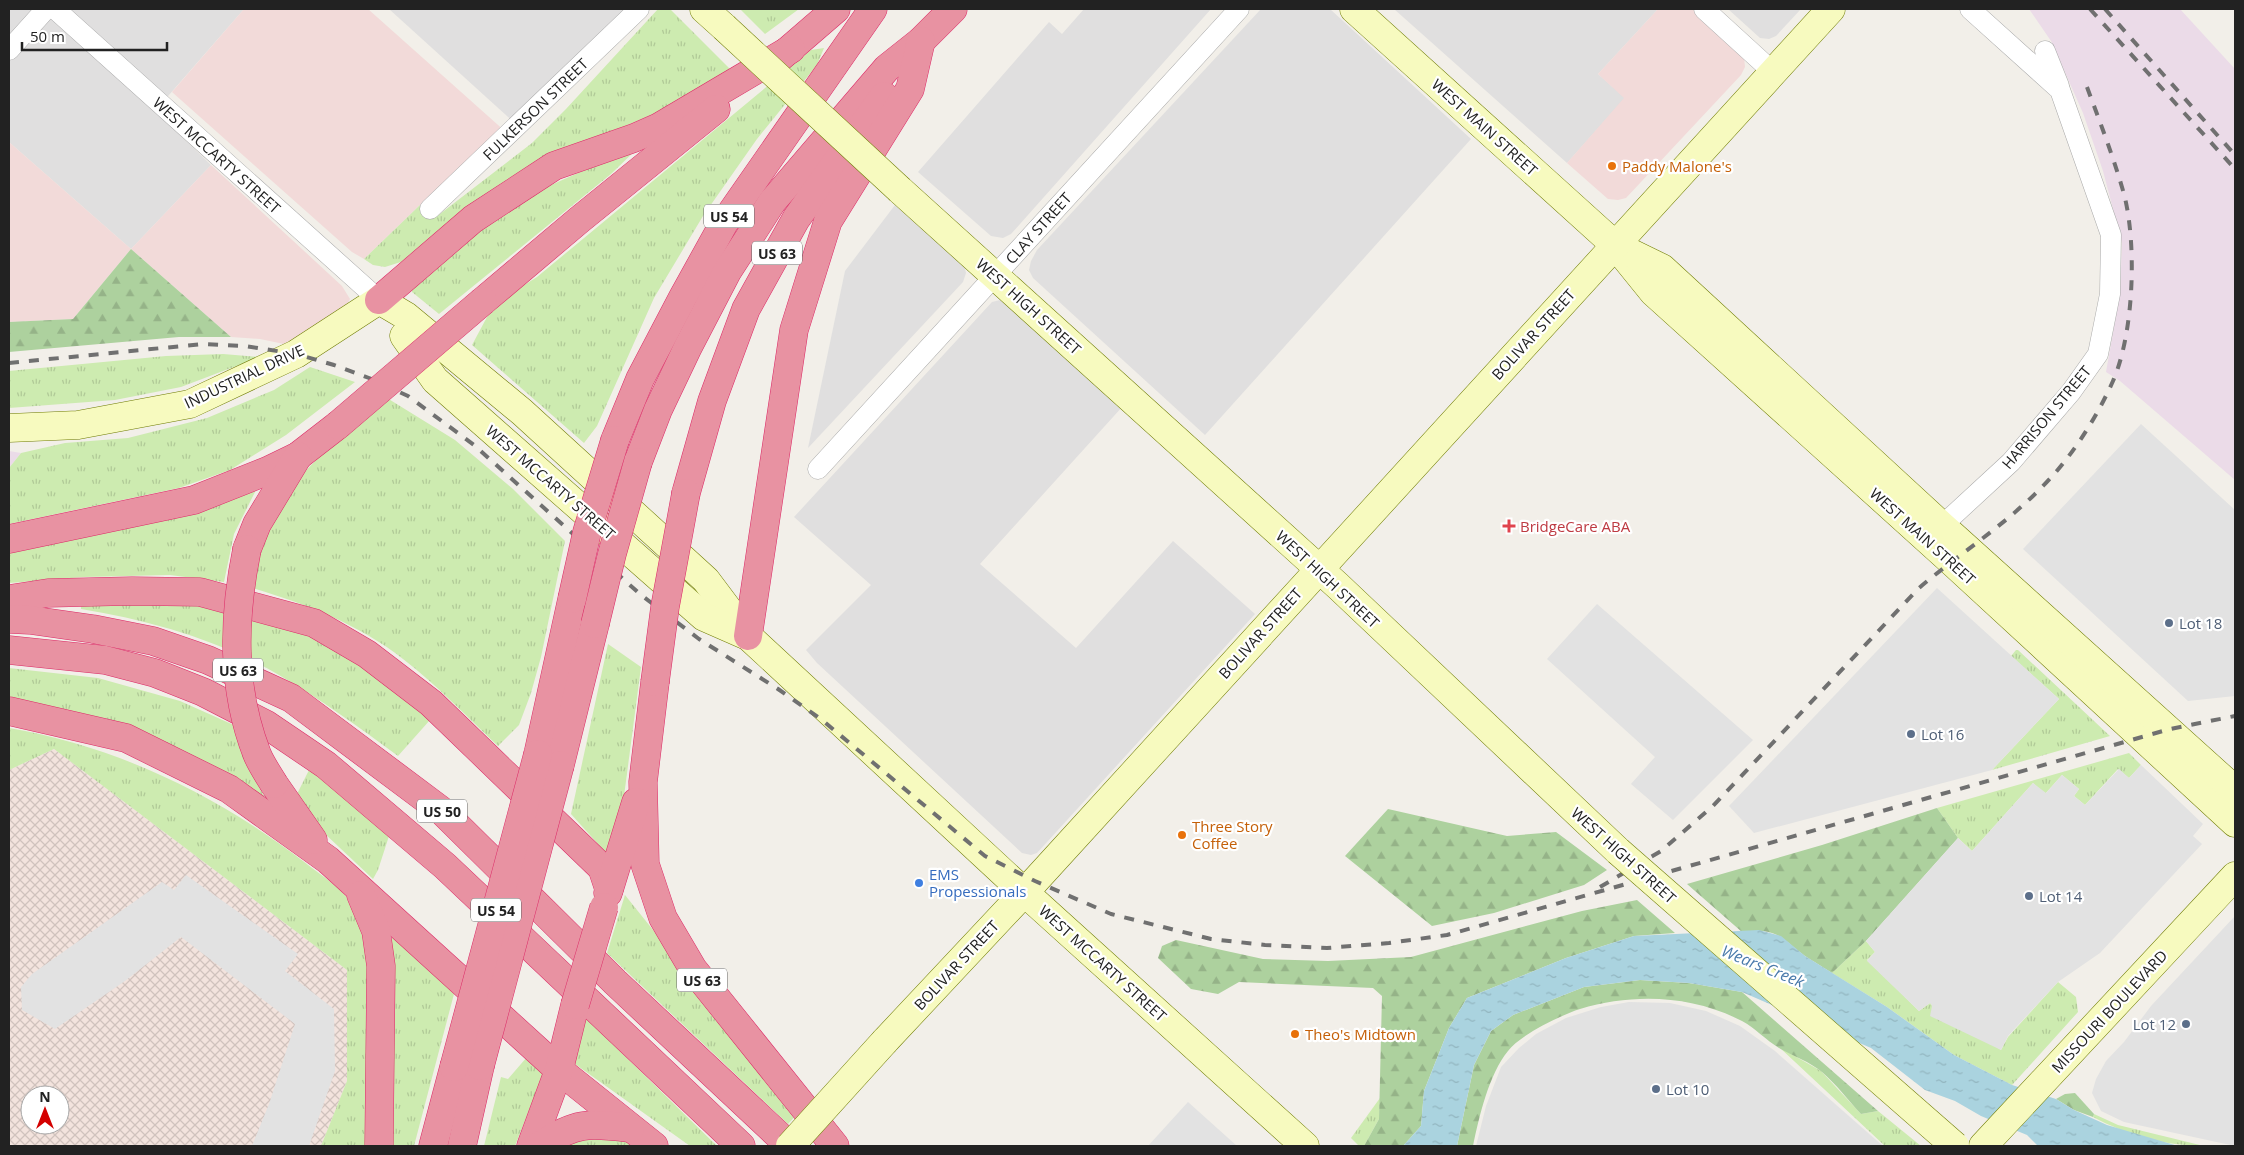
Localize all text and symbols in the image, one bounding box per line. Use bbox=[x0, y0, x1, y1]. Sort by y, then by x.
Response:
scale bar bbox=[22, 20, 168, 52]
text: 50 m bbox=[30, 26, 65, 46]
street label: FULKERSON STREET bbox=[478, 53, 592, 164]
street label: WEST MAIN STREET bbox=[1428, 74, 1543, 180]
street label: WEST MCCARTY STREET bbox=[149, 92, 286, 218]
place label: Paddy Malone's bbox=[1622, 156, 1732, 176]
marker: Paddy Malone's bbox=[1606, 160, 1618, 172]
street label: CLAY STREET bbox=[1001, 187, 1076, 268]
road number: US 54 bbox=[704, 205, 754, 228]
road number: US 63 bbox=[752, 242, 802, 264]
street label: WEST HIGH STREET bbox=[972, 254, 1086, 359]
street label: BOLIVAR STREET bbox=[1487, 284, 1580, 384]
street label: INDUSTRIAL DRIVE bbox=[181, 339, 307, 413]
street label: HARRISON STREET bbox=[1997, 361, 2096, 473]
street label: WEST MCCARTY STREET bbox=[482, 420, 620, 544]
street label: WEST MAIN STREET bbox=[1866, 483, 1981, 589]
place label: BridgeCare ABA bbox=[1520, 516, 1631, 536]
marker: BridgeCare ABA bbox=[1502, 519, 1516, 533]
street label: WEST HIGH STREET bbox=[1272, 526, 1384, 633]
street label: BOLIVAR STREET bbox=[1214, 583, 1307, 683]
place label: Lot 18 bbox=[2179, 613, 2222, 633]
marker: Lot 18 bbox=[2163, 617, 2175, 629]
road number: US 63 bbox=[213, 658, 263, 682]
place label: Lot 16 bbox=[1921, 724, 1964, 744]
marker: Lot 16 bbox=[1905, 728, 1917, 740]
road number: US 50 bbox=[417, 799, 467, 822]
street label: WEST HIGH STREET bbox=[1567, 803, 1681, 908]
place label: Three Story Coffee bbox=[1192, 816, 1273, 853]
marker: Three Story Coffee bbox=[1176, 829, 1188, 841]
place label: EMS Propessionals bbox=[929, 864, 1026, 901]
marker: EMS Propessionals bbox=[913, 877, 925, 889]
place label: Lot 14 bbox=[2039, 886, 2083, 906]
marker: Lot 14 bbox=[2023, 890, 2035, 902]
road number: US 54 bbox=[471, 898, 521, 922]
street label: WEST MCCARTY STREET bbox=[1035, 900, 1172, 1026]
street label: BOLIVAR STREET bbox=[909, 915, 1003, 1014]
water label: Wears Creek bbox=[1718, 939, 1809, 993]
street label: MISSOURI BOULEVARD bbox=[2047, 945, 2171, 1077]
road number: US 63 bbox=[677, 968, 727, 992]
place label: Lot 12 bbox=[2133, 1014, 2176, 1034]
marker: Lot 12 bbox=[2180, 1018, 2192, 1030]
place label: Theo's Midtown bbox=[1305, 1024, 1416, 1044]
marker: Theo's Midtown bbox=[1289, 1028, 1301, 1040]
place label: Lot 10 bbox=[1666, 1079, 1709, 1099]
marker: Lot 10 bbox=[1650, 1083, 1662, 1095]
north arrow bbox=[20, 1085, 70, 1135]
text: N bbox=[39, 1087, 51, 1106]

